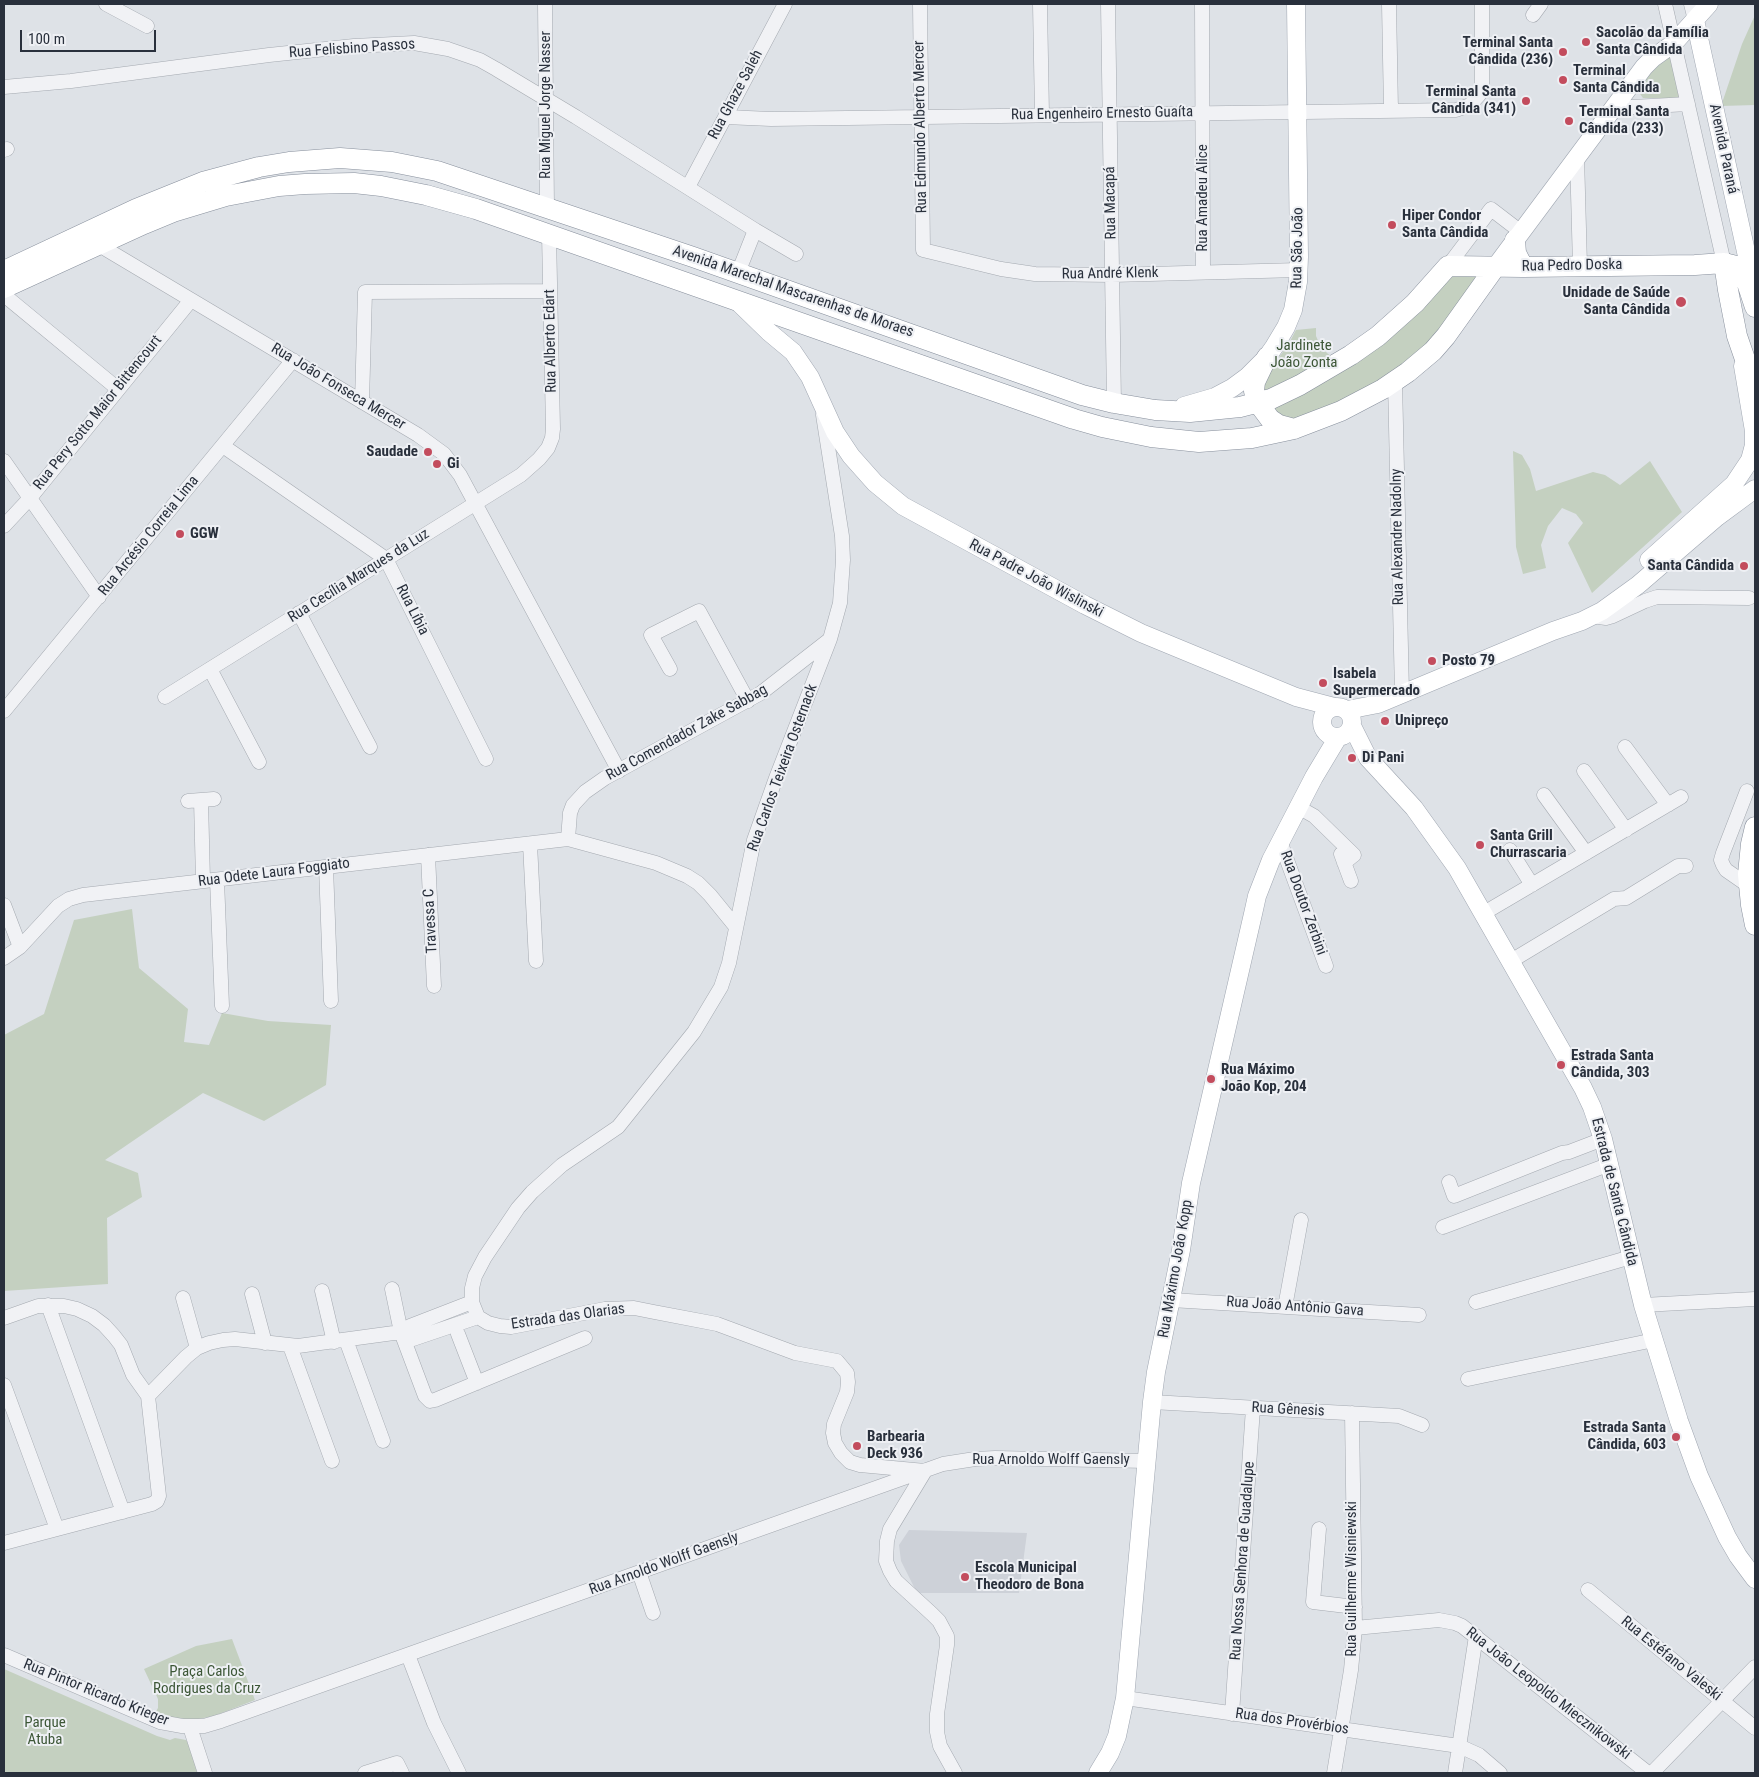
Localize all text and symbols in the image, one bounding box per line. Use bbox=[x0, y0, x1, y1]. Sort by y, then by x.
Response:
scale bar bbox=[22, 20, 159, 52]
place label: Sacolão da Família Santa Cândida bbox=[1596, 24, 1709, 59]
text: 100 m bbox=[28, 30, 65, 48]
street label: Rua Miguel Jorge Nasser bbox=[537, 31, 555, 179]
place label: Terminal Santa Cândida (236) bbox=[1463, 34, 1553, 69]
street label: Rua Felisbino Passos bbox=[288, 36, 416, 62]
marker: Sacolão da Família Santa Cândida bbox=[1580, 36, 1592, 48]
street label: Rua Edmundo Alberto Mercer bbox=[910, 40, 932, 214]
marker: Terminal Santa Cândida (236) bbox=[1557, 46, 1569, 58]
street label: Rua Ghaze Saleh bbox=[705, 47, 767, 143]
place label: Terminal Santa Cândida bbox=[1573, 62, 1659, 97]
marker: Terminal Santa Cândida bbox=[1557, 74, 1569, 86]
place label: Terminal Santa Cândida (341) bbox=[1426, 83, 1516, 118]
marker: Terminal Santa Cândida (341) bbox=[1520, 95, 1532, 107]
street label: Avenida Paraná bbox=[1705, 102, 1741, 196]
street label: Rua Engenheiro Ernesto Guaíta bbox=[1011, 103, 1193, 125]
place label: Terminal Santa Cândida (233) bbox=[1579, 103, 1669, 138]
marker: Terminal Santa Cândida (233) bbox=[1563, 115, 1575, 127]
street label: Rua Amadeu Alice bbox=[1194, 144, 1212, 252]
street label: Rua Macapá bbox=[1101, 166, 1121, 240]
street label: Rua São João bbox=[1288, 207, 1308, 289]
place label: Hiper Condor Santa Cândida bbox=[1402, 207, 1488, 242]
marker: Hiper Condor Santa Cândida bbox=[1386, 219, 1398, 231]
street label: Avenida Marechal Mascarenhas de Moraes bbox=[670, 242, 916, 342]
street label: Rua Pedro Doska bbox=[1521, 256, 1623, 276]
street label: Rua André Klenk bbox=[1061, 264, 1159, 284]
place label: Unidade de Saúde Santa Cândida bbox=[1562, 284, 1670, 319]
street label: Rua Alberto Edart bbox=[541, 289, 561, 393]
marker: Unidade de Saúde Santa Cândida bbox=[1674, 295, 1688, 309]
street label: Rua Pery Sotto Maior Bittencourt bbox=[30, 332, 166, 494]
park label: Jardinete João Zonta bbox=[1270, 337, 1338, 372]
street label: Rua João Fonseca Mercer bbox=[268, 340, 408, 434]
place label: Saudade bbox=[366, 443, 418, 461]
marker: Saudade bbox=[422, 446, 434, 458]
place label: Gi bbox=[447, 455, 460, 473]
marker: Gi bbox=[431, 458, 443, 470]
street label: Rua Alexandre Nadolny bbox=[1388, 468, 1408, 606]
street label: Rua Arcésio Correia Lima bbox=[95, 472, 203, 600]
place label: GGW bbox=[190, 525, 219, 543]
street label: Rua Cecília Marques da Luz bbox=[285, 525, 433, 627]
marker: GGW bbox=[174, 528, 186, 540]
street label: Rua Padre João Wislinski bbox=[966, 536, 1106, 622]
place label: Santa Cândida bbox=[1648, 557, 1734, 575]
marker: Santa Cândida bbox=[1738, 560, 1750, 572]
street label: Rua Líbia bbox=[392, 582, 432, 638]
place label: Posto 79 bbox=[1442, 652, 1495, 670]
marker: Posto 79 bbox=[1426, 655, 1438, 667]
place label: Isabela Supermercado bbox=[1333, 665, 1420, 700]
marker: Isabela Supermercado bbox=[1317, 677, 1329, 689]
street label: Rua Comendador Zake Sabbag bbox=[603, 681, 771, 785]
street label: Rua Carlos Teixeira Osternack bbox=[744, 682, 822, 854]
place label: Unipreço bbox=[1395, 712, 1449, 730]
marker: Unipreço bbox=[1379, 715, 1391, 727]
place label: Di Pani bbox=[1362, 749, 1404, 767]
marker: Di Pani bbox=[1346, 752, 1358, 764]
place label: Santa Grill Churrascaria bbox=[1490, 827, 1567, 862]
marker: Santa Grill Churrascaria bbox=[1474, 839, 1486, 851]
street label: Rua Doutor Zerbini bbox=[1276, 848, 1330, 958]
street label: Rua Odete Laura Foggiato bbox=[197, 855, 351, 891]
street label: Travessa C bbox=[420, 888, 442, 954]
place label: Estrada Santa Cândida, 303 bbox=[1571, 1047, 1654, 1082]
marker: Estrada Santa Cândida, 303 bbox=[1555, 1059, 1567, 1071]
place label: Rua Máximo João Kop, 204 bbox=[1221, 1061, 1307, 1096]
marker: Rua Máximo João Kop, 204 bbox=[1205, 1073, 1217, 1085]
street label: Estrada de Santa Cândida bbox=[1587, 1116, 1641, 1268]
street label: Rua Máximo João Kopp bbox=[1155, 1199, 1197, 1339]
street label: Rua João Antônio Gava bbox=[1226, 1293, 1364, 1321]
street label: Estrada das Olarias bbox=[510, 1300, 626, 1334]
street label: Rua Gênesis bbox=[1251, 1399, 1325, 1421]
place label: Estrada Santa Cândida, 603 bbox=[1583, 1419, 1666, 1454]
place label: Barbearia Deck 936 bbox=[867, 1428, 925, 1463]
marker: Estrada Santa Cândida, 603 bbox=[1670, 1431, 1682, 1443]
marker: Barbearia Deck 936 bbox=[851, 1440, 863, 1452]
street label: Rua Arnoldo Wolff Gaensly bbox=[972, 1451, 1130, 1469]
street label: Rua Nossa Senhora de Guadalupe bbox=[1227, 1461, 1259, 1661]
street label: Rua Guilherme Wisniewski bbox=[1343, 1501, 1361, 1657]
street label: Rua Arnoldo Wolff Gaensly bbox=[587, 1529, 741, 1599]
place label: Escola Municipal Theodoro de Bona bbox=[975, 1559, 1084, 1594]
marker: Escola Municipal Theodoro de Bona bbox=[959, 1571, 971, 1583]
street label: Rua Estéfano Valeski bbox=[1617, 1613, 1725, 1705]
street label: Rua João Leopoldo Miecznikowski bbox=[1462, 1624, 1634, 1764]
street label: Rua Pintor Ricardo Krieger bbox=[21, 1656, 171, 1730]
park label: Praça Carlos Rodrigues da Cruz bbox=[153, 1663, 261, 1698]
street label: Rua dos Provérbios bbox=[1234, 1705, 1350, 1739]
park label: Parque Atuba bbox=[24, 1714, 66, 1749]

